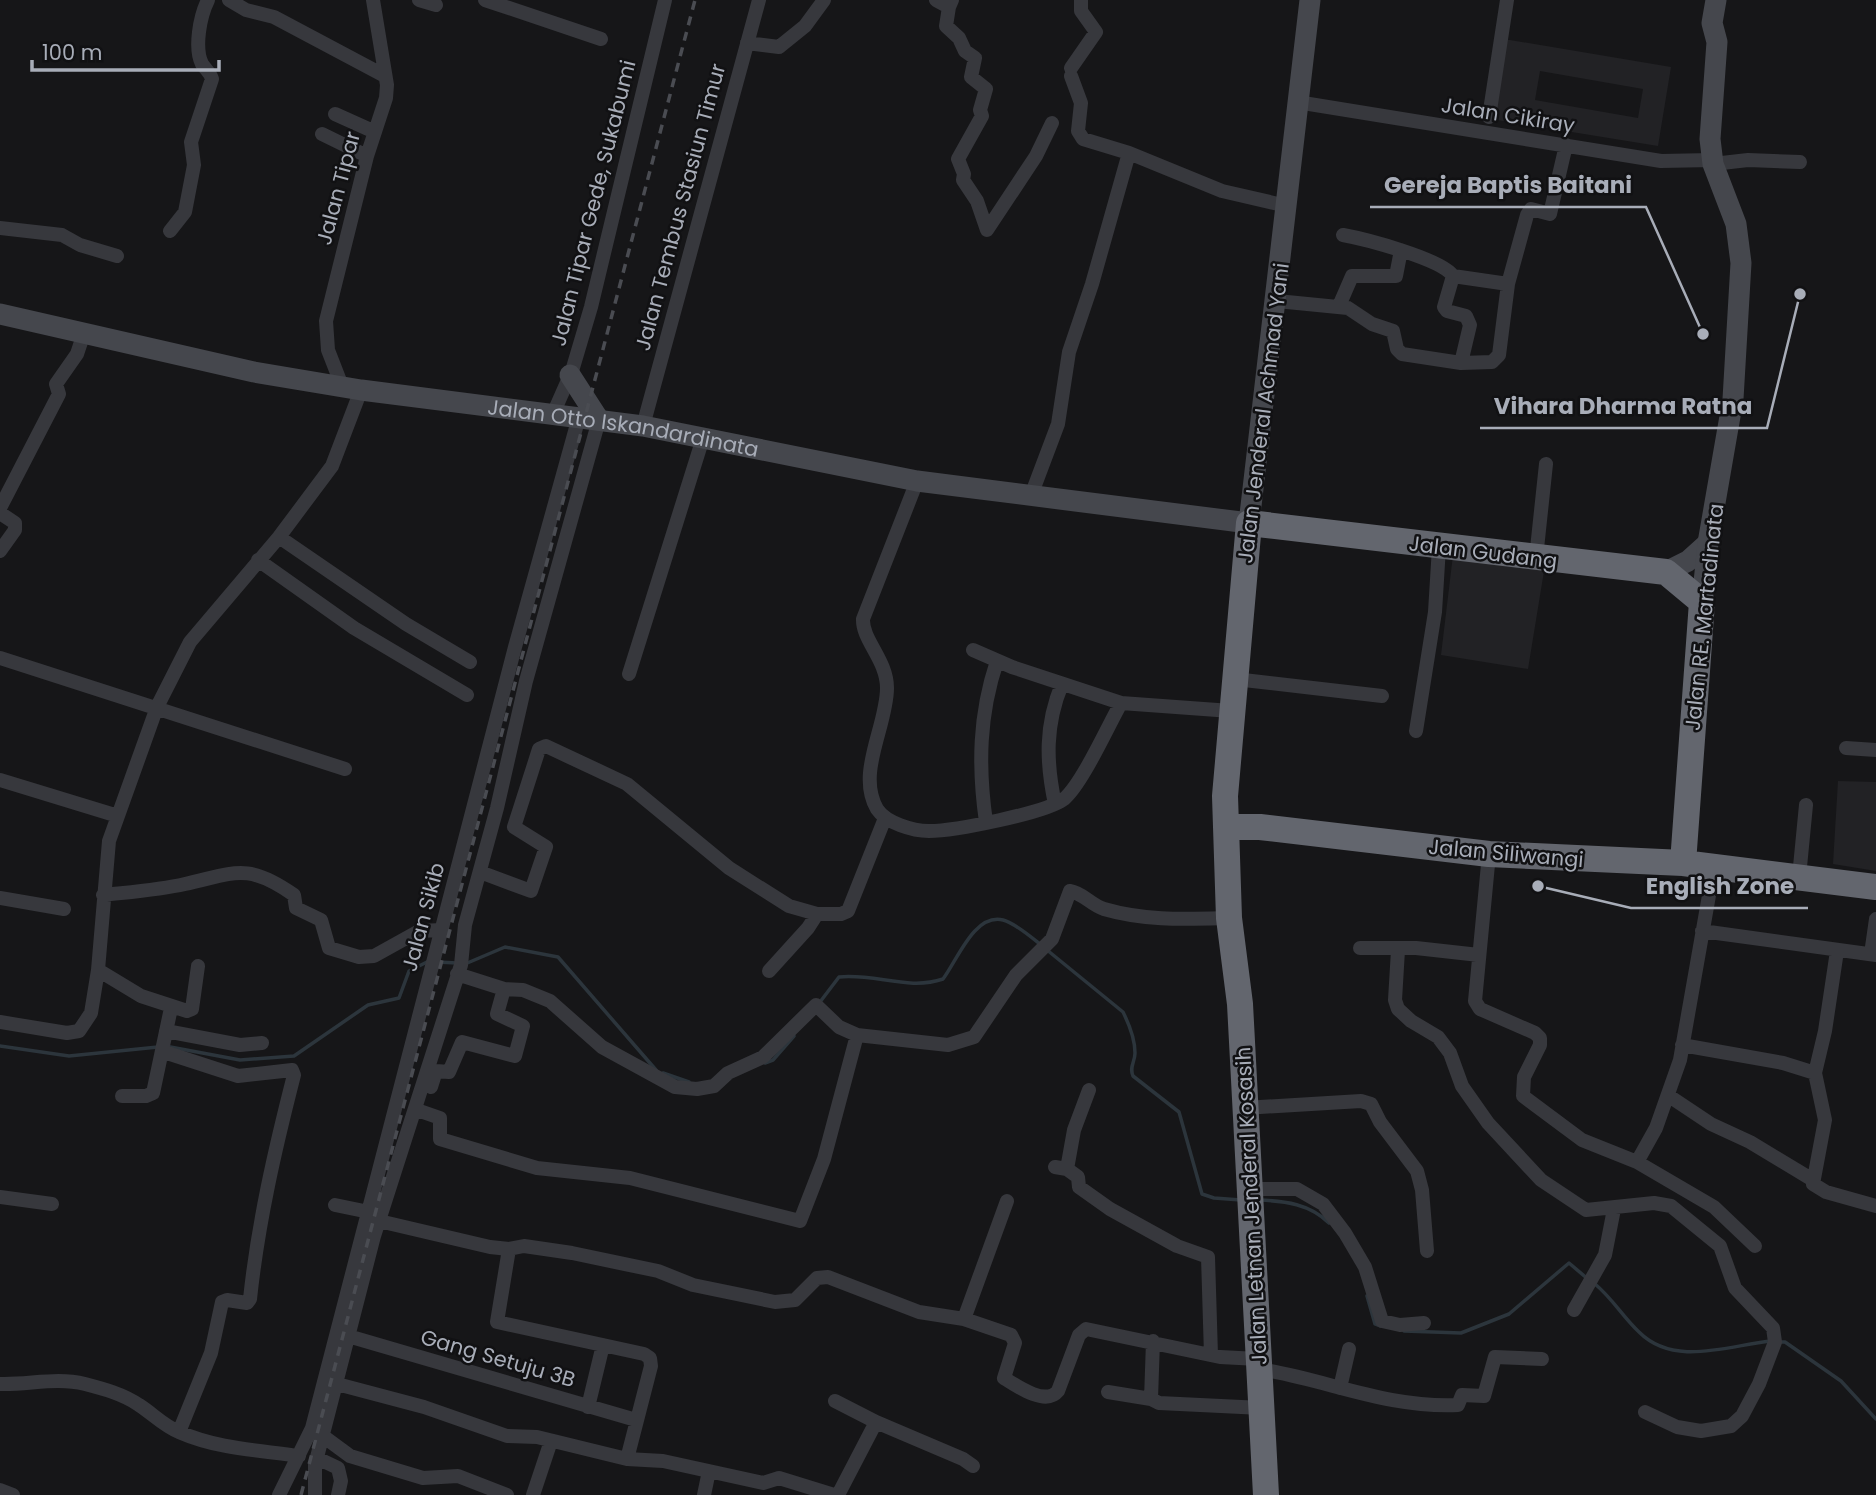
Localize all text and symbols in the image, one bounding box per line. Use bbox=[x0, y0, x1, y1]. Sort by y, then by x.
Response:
scale bar bbox=[32, 28, 219, 72]
text: 100 m bbox=[42, 38, 102, 67]
street label: Jalan Tipar Gede, Sukabumi bbox=[543, 57, 643, 349]
street label: Jalan Tembus Stasiun Timur bbox=[628, 60, 732, 354]
street label: Jalan Cikiray bbox=[1439, 90, 1577, 140]
street label: Jalan Tipar bbox=[309, 128, 367, 248]
callout: Gereja Baptis Baitani bbox=[1370, 163, 1646, 207]
text: Gereja Baptis Baitani bbox=[1384, 169, 1632, 201]
street label: Jalan Jenderal Achmad Yani bbox=[1230, 261, 1296, 565]
callout: Vihara Dharma Ratna bbox=[1480, 384, 1767, 428]
text: Vihara Dharma Ratna bbox=[1494, 390, 1752, 422]
street label: Jalan Otto Iskandardinata bbox=[486, 392, 761, 463]
street label: Jalan RE. Martadinata bbox=[1678, 502, 1730, 732]
street label: Jalan Gudang bbox=[1407, 528, 1559, 576]
street label: Jalan Siliwangi bbox=[1427, 832, 1585, 874]
street label: Jalan Sikib bbox=[395, 859, 451, 975]
callout: English Zone bbox=[1631, 864, 1808, 908]
text: English Zone bbox=[1646, 870, 1794, 902]
street label: Jalan Letnan Jenderal Kosasih bbox=[1228, 1046, 1274, 1366]
street label: Gang Setuju 3B bbox=[417, 1322, 579, 1394]

